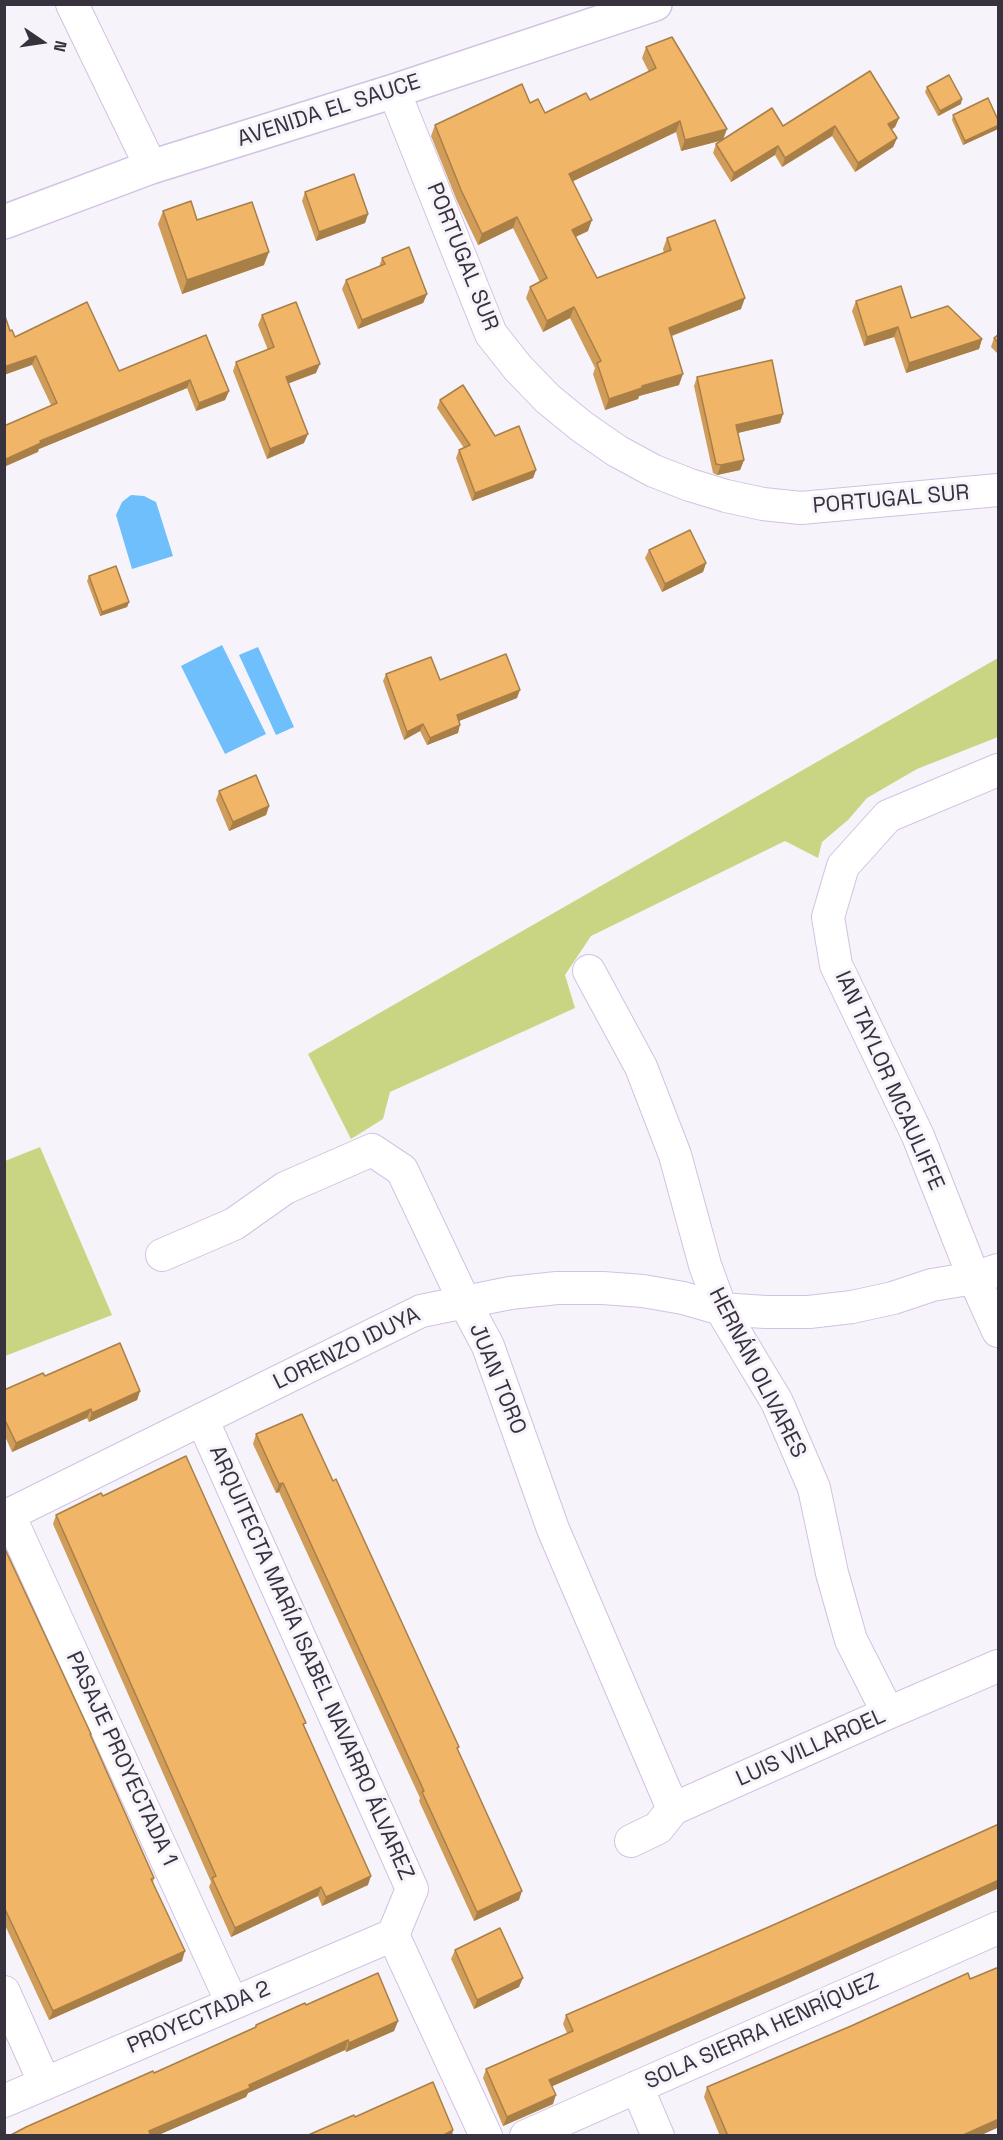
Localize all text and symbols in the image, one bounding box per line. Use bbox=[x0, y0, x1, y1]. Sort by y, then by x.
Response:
north arrow bbox=[12, 12, 72, 72]
text: N bbox=[49, 39, 71, 54]
street label: AVENIDA EL SAUCE bbox=[234, 69, 424, 153]
street label: PORTUGAL SUR bbox=[420, 179, 504, 335]
street label: PORTUGAL SUR bbox=[812, 480, 970, 520]
street label: IAN TAYLOR MCAULIFFE bbox=[829, 967, 949, 1195]
street label: HERNÁN OLIVARES bbox=[703, 1283, 811, 1463]
street label: LORENZO IDUYA bbox=[269, 1302, 425, 1396]
street label: JUAN TORO bbox=[463, 1320, 531, 1438]
street label: ARQUITECTA MARÍA ISABEL NAVARRO ÁLVAREZ bbox=[203, 1442, 419, 1884]
street label: PASAJE PROYECTADA 1 bbox=[60, 1648, 182, 1870]
street label: LUIS VILLAROEL bbox=[732, 1703, 890, 1793]
street label: SOLA SIERRA HENRÍQUEZ bbox=[641, 1968, 883, 2096]
street label: PROYECTADA 2 bbox=[123, 1976, 275, 2060]

